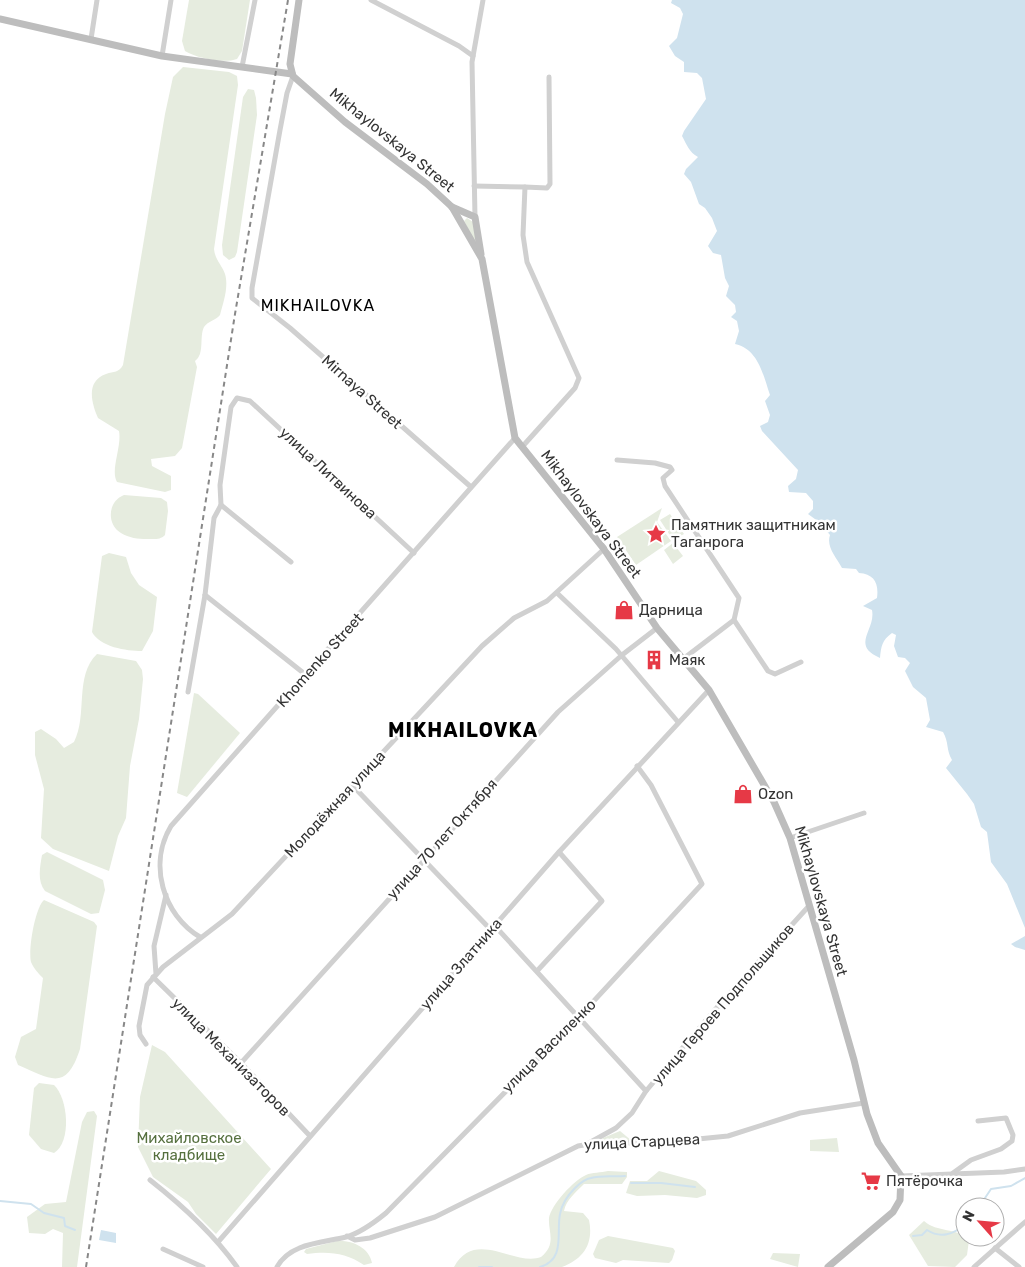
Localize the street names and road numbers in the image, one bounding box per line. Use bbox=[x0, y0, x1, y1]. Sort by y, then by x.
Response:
street label: Mikhaylovskaya Street bbox=[326, 84, 458, 196]
street label: Mirnaya Street bbox=[318, 351, 406, 433]
street label: улица Литвинова bbox=[276, 423, 380, 523]
street label: Mikhaylovskaya Street bbox=[537, 446, 645, 582]
street label: Khomenko Street bbox=[273, 609, 367, 711]
street label: Молодёжная улица bbox=[281, 747, 389, 861]
street label: улица 70 лет Октября bbox=[383, 775, 501, 903]
street label: Mikhaylovskaya Street bbox=[791, 824, 851, 978]
street label: улица Златника bbox=[416, 915, 506, 1013]
street label: улица Героев Подпольщиков bbox=[648, 920, 798, 1088]
street label: улица Механизаторов bbox=[168, 994, 294, 1120]
street label: улица Василенко bbox=[498, 995, 600, 1097]
street label: улица Старцева bbox=[584, 1130, 700, 1154]

